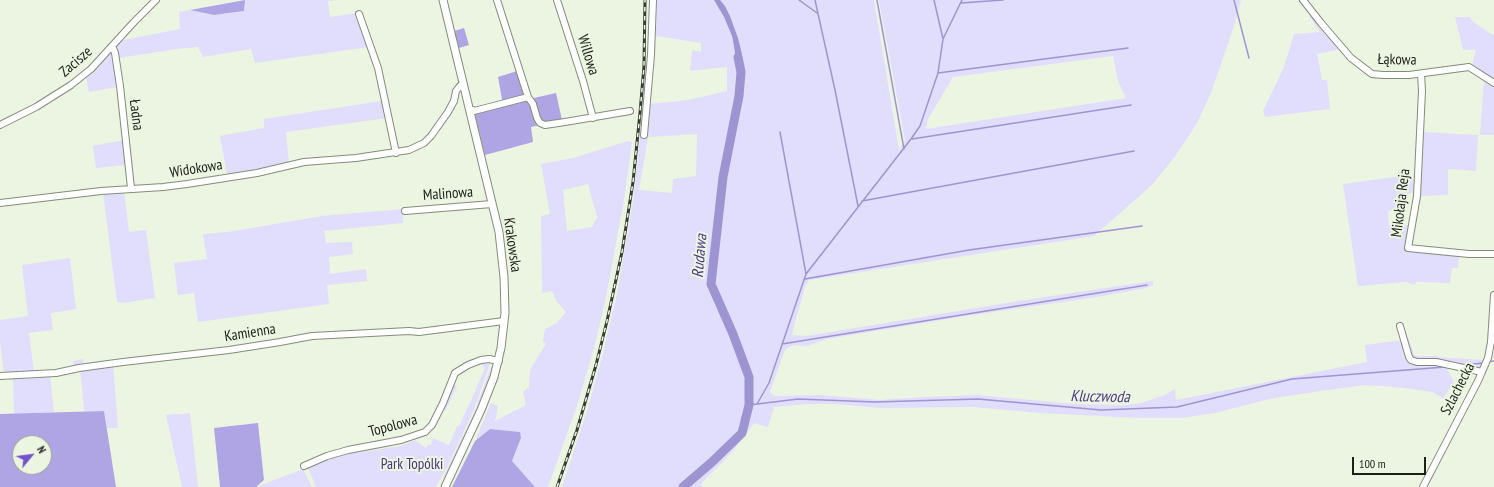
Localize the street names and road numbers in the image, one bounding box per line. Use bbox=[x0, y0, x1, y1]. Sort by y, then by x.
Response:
street label: Willowa bbox=[573, 33, 603, 77]
street label: Zacisze bbox=[56, 43, 96, 81]
street label: Łąkowa bbox=[1377, 51, 1417, 69]
street label: Ładna bbox=[125, 98, 147, 132]
street label: Widokowa bbox=[168, 156, 224, 182]
street label: Mikołaja Reja bbox=[1388, 168, 1414, 238]
street label: Malinowa bbox=[422, 183, 474, 205]
street label: Krakowska bbox=[499, 217, 525, 273]
street label: Kamienna bbox=[223, 320, 277, 346]
street label: Szlachecka bbox=[1437, 360, 1479, 418]
street label: Topolowa bbox=[367, 411, 419, 441]

